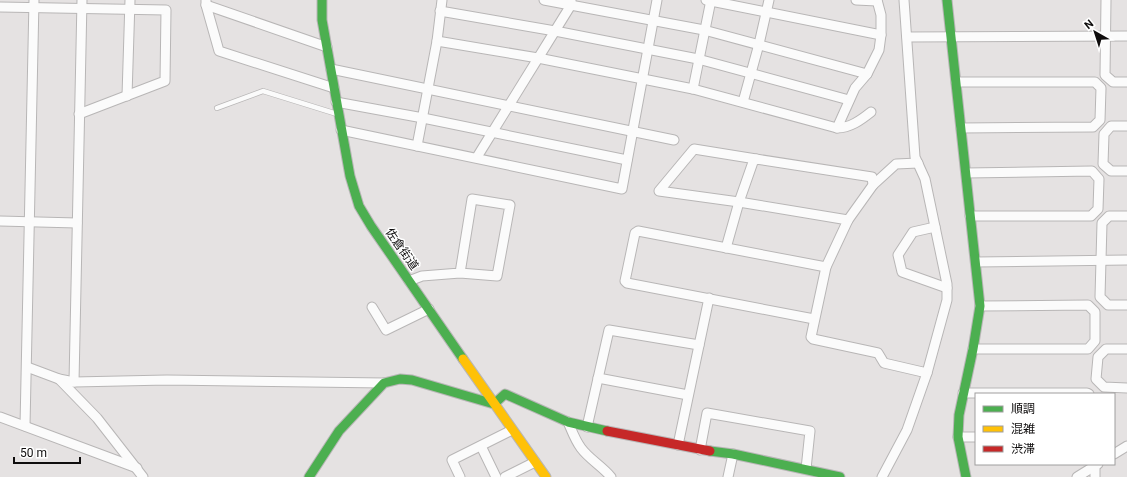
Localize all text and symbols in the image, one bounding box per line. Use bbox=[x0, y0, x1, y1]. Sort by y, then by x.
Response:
north arrow bbox=[1075, 12, 1115, 52]
text: N bbox=[1082, 17, 1096, 32]
street label: 佐倉街道 bbox=[382, 225, 422, 273]
legend bbox=[975, 393, 1115, 465]
text: 順調 bbox=[1011, 402, 1035, 416]
text: 混雑 bbox=[1011, 422, 1035, 436]
scale bar bbox=[14, 439, 80, 465]
text: 渋滞 bbox=[1011, 442, 1035, 456]
text: 50 m bbox=[20, 446, 47, 460]

